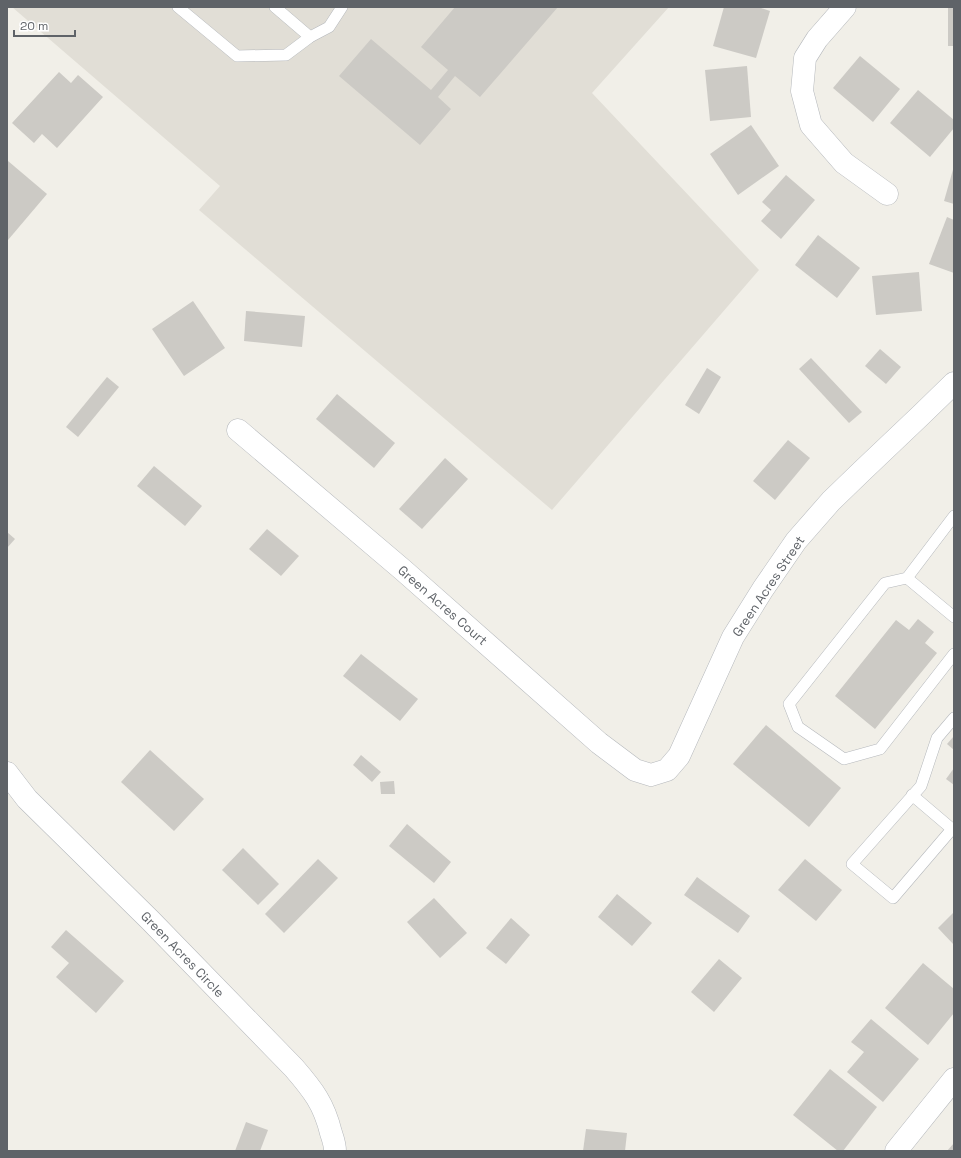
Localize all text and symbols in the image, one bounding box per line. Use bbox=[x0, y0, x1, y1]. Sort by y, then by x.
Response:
scale bar bbox=[14, 12, 75, 38]
text: 20 m bbox=[20, 18, 48, 34]
street label: Green Acres Street bbox=[728, 533, 808, 640]
street label: Green Acres Court bbox=[394, 562, 491, 649]
street label: Green Acres Circle bbox=[137, 908, 228, 1001]

